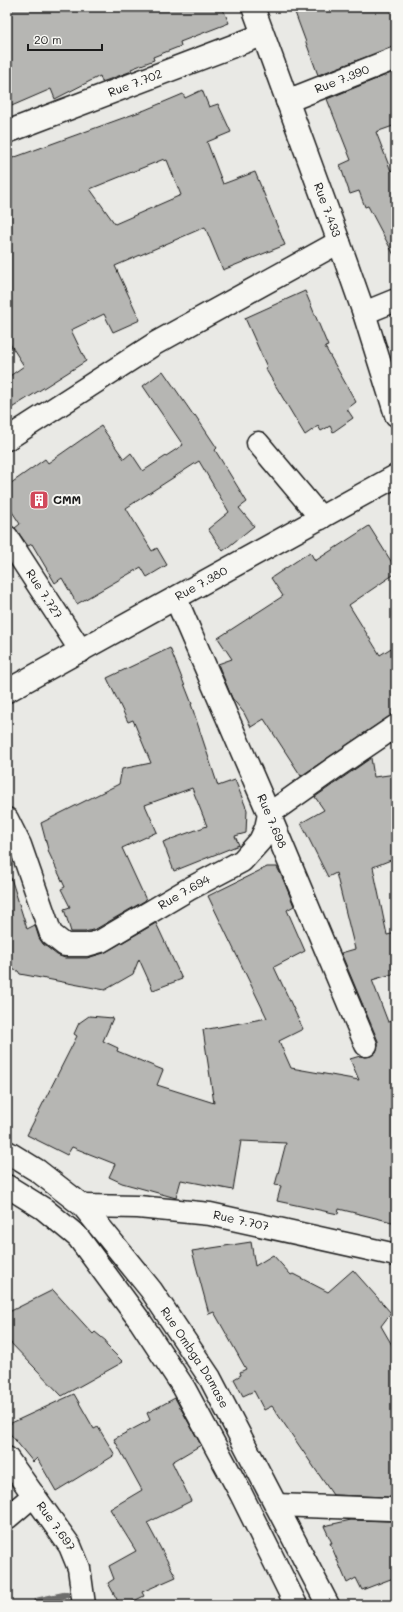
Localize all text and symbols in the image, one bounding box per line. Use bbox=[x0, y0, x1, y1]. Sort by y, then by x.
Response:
scale bar bbox=[28, 26, 102, 52]
text: 20 m bbox=[34, 31, 62, 47]
street label: Rue 7.390 bbox=[312, 60, 372, 96]
street label: Rue 7.702 bbox=[105, 65, 164, 100]
street label: Rue 7.433 bbox=[311, 180, 345, 239]
building icon: CMM bbox=[28, 489, 50, 511]
place label: CMM bbox=[53, 491, 81, 507]
street label: Rue 7.380 bbox=[172, 562, 230, 604]
street label: Rue 7.727 bbox=[23, 566, 67, 622]
street label: Rue 7.698 bbox=[254, 791, 291, 850]
street label: Rue 7.694 bbox=[155, 870, 212, 913]
street label: Rue 7.707 bbox=[212, 1206, 271, 1234]
street label: Rue Ombga Damase bbox=[158, 1303, 233, 1410]
street label: Rue 7.697 bbox=[34, 1498, 80, 1553]

